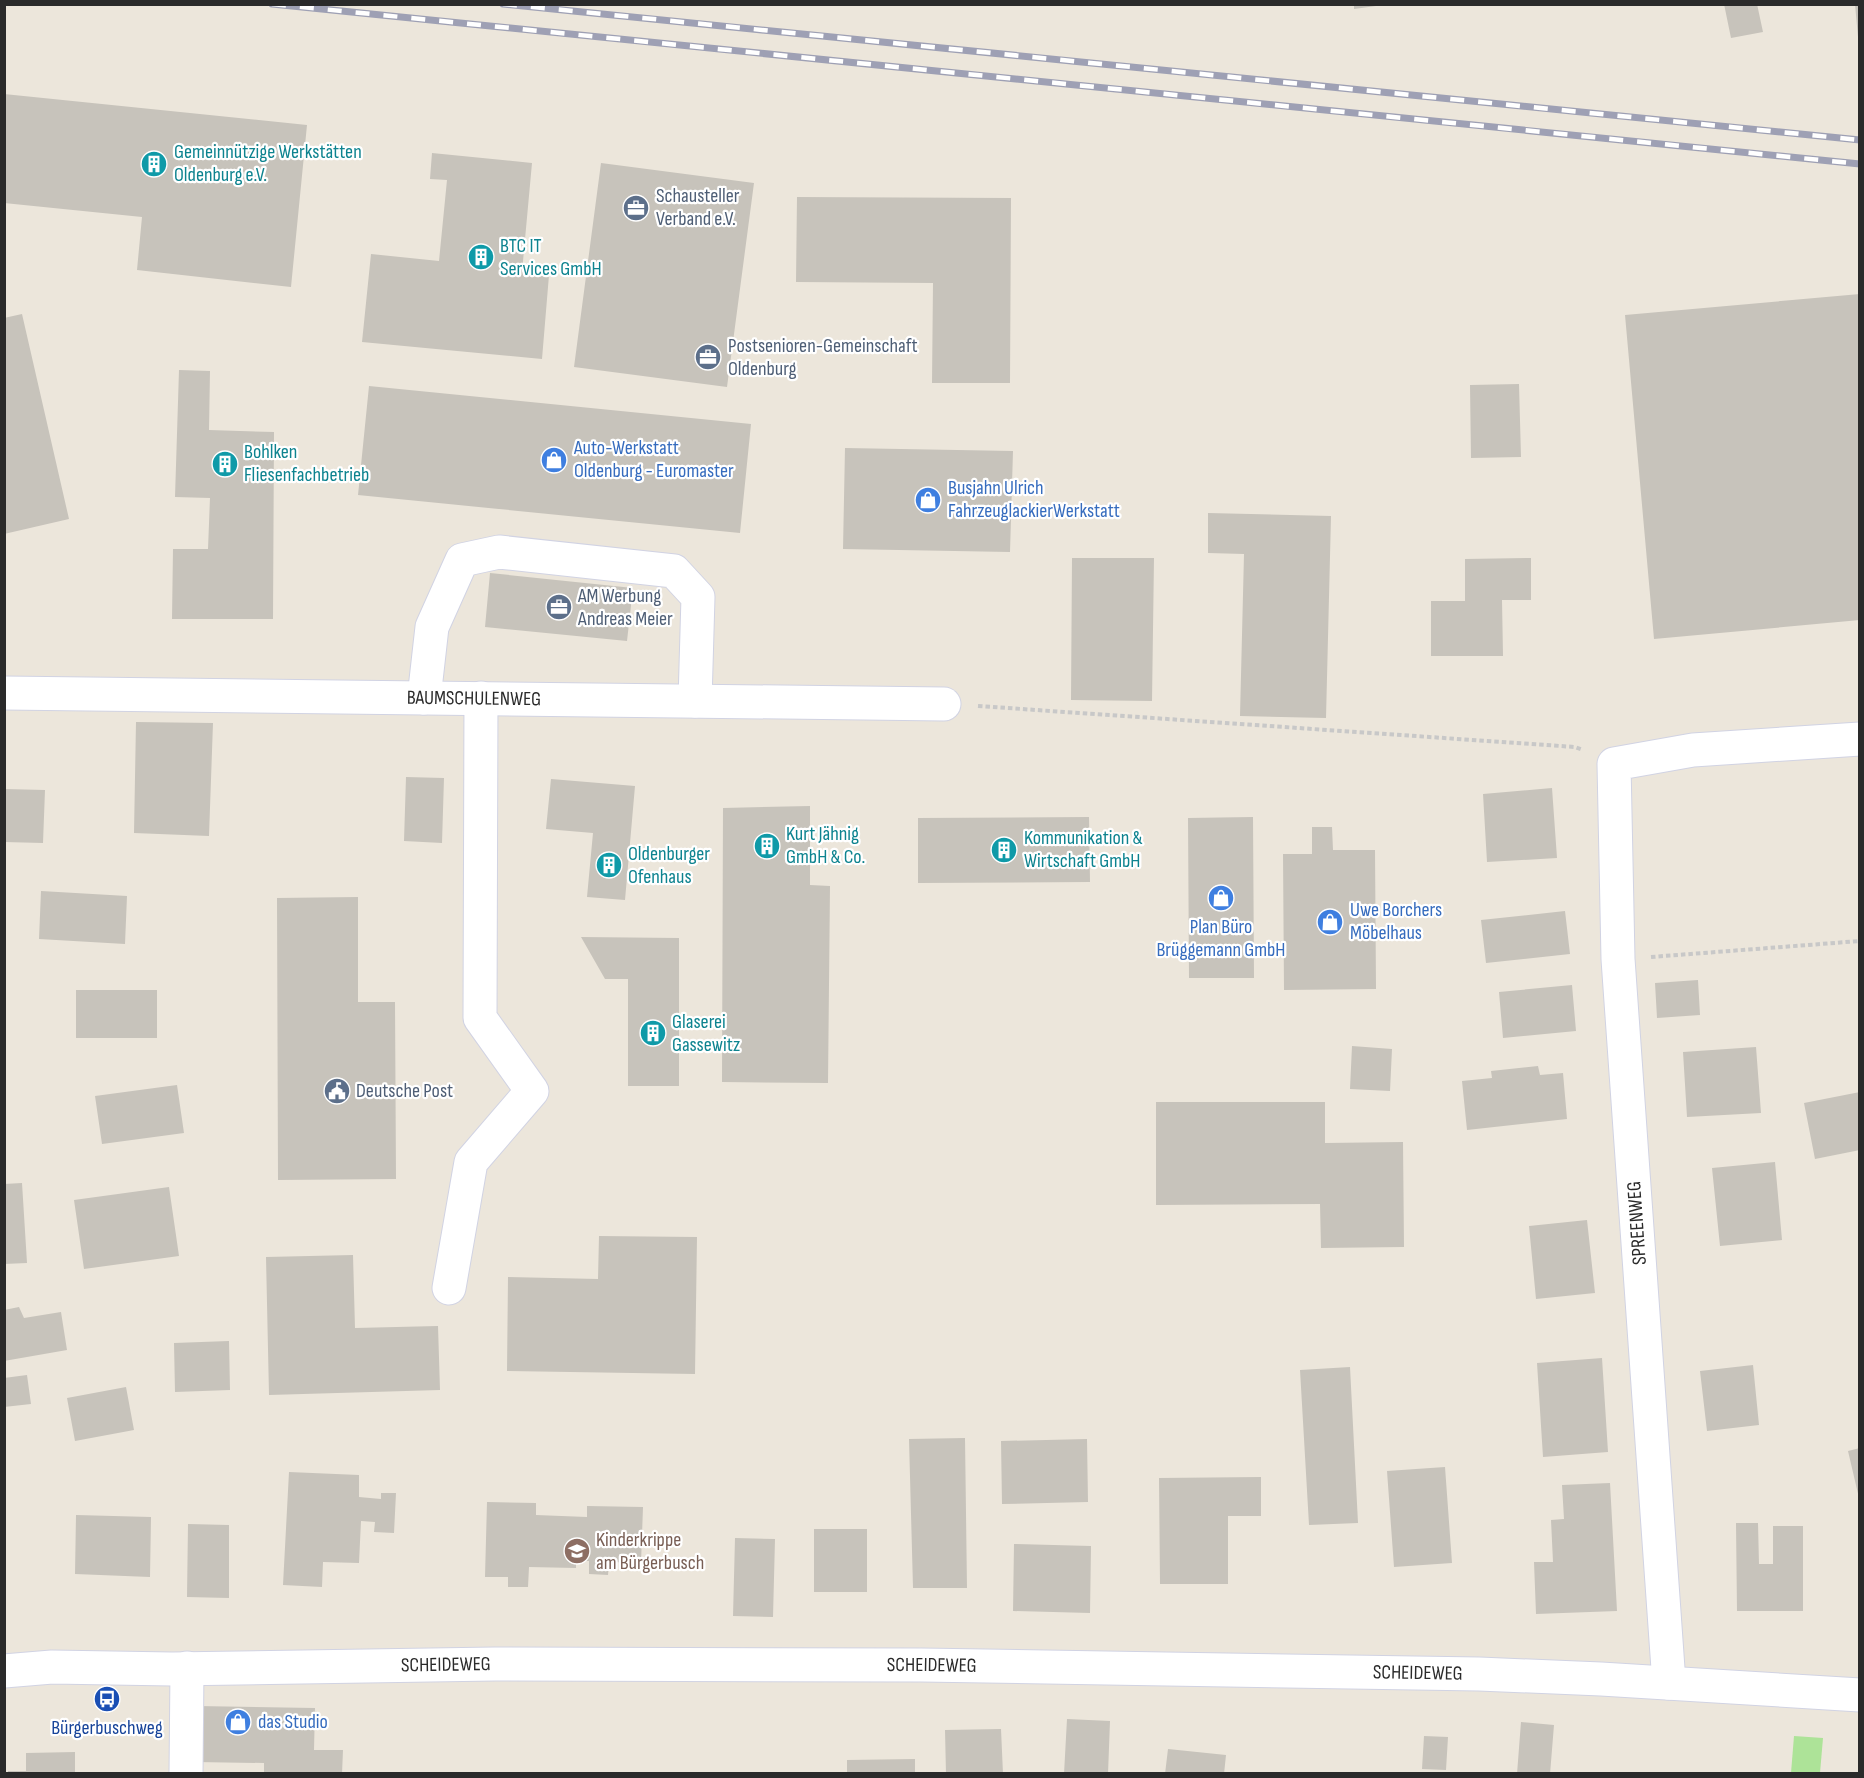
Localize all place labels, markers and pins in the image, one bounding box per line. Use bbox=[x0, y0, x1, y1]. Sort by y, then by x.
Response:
place label: Gemeinnützige Werkstätten Oldenburg e.V. bbox=[174, 140, 362, 187]
building icon: Gemeinnützige Werkstätten Oldenburg e.V. bbox=[139, 149, 169, 179]
place label: Schausteller Verband e.V. bbox=[656, 184, 740, 231]
office icon: Schausteller Verband e.V. bbox=[621, 193, 651, 223]
place label: BTC IT Services GmbH bbox=[500, 234, 602, 281]
building icon: BTC IT Services GmbH bbox=[466, 242, 496, 272]
place label: Postsenioren-Gemeinschaft Oldenburg bbox=[728, 334, 918, 381]
office icon: Postsenioren-Gemeinschaft Oldenburg bbox=[693, 342, 723, 372]
place label: Auto-Werkstatt Oldenburg - Euromaster bbox=[573, 436, 734, 483]
place label: Bohlken Fliesenfachbetrieb bbox=[244, 440, 369, 487]
shop icon: Auto-Werkstatt Oldenburg - Euromaster bbox=[539, 445, 569, 475]
building icon: Bohlken Fliesenfachbetrieb bbox=[210, 449, 240, 479]
place label: Busjahn Ulrich FahrzeuglackierWerkstatt bbox=[948, 476, 1120, 523]
shop icon: Busjahn Ulrich FahrzeuglackierWerkstatt bbox=[913, 485, 943, 515]
place label: AM Werbung Andreas Meier bbox=[577, 584, 673, 631]
office icon: AM Werbung Andreas Meier bbox=[544, 592, 574, 622]
place label: Kurt Jähnig GmbH & Co. bbox=[786, 822, 865, 869]
place label: Kommunikation & Wirtschaft GmbH bbox=[1024, 826, 1143, 873]
building icon: Kurt Jähnig GmbH & Co. bbox=[752, 831, 782, 861]
building icon: Kommunikation & Wirtschaft GmbH bbox=[989, 835, 1019, 865]
place label: Oldenburger Ofenhaus bbox=[628, 842, 710, 889]
building icon: Oldenburger Ofenhaus bbox=[594, 850, 624, 880]
shop icon: Plan Büro Brüggemann GmbH bbox=[1206, 883, 1236, 913]
place label: Uwe Borchers Möbelhaus bbox=[1350, 898, 1442, 945]
shop icon: Uwe Borchers Möbelhaus bbox=[1315, 907, 1345, 937]
place label: Plan Büro Brüggemann GmbH bbox=[1156, 915, 1286, 962]
place label: Glaserei Gassewitz bbox=[672, 1010, 740, 1057]
building icon: Glaserei Gassewitz bbox=[638, 1018, 668, 1048]
public building icon: Deutsche Post bbox=[322, 1076, 352, 1106]
place label: Deutsche Post bbox=[356, 1079, 453, 1103]
place label: Kinderkrippe am Bürgerbusch bbox=[596, 1528, 704, 1575]
school or university icon: Kinderkrippe am Bürgerbusch bbox=[562, 1536, 592, 1566]
bus stop icon: Bürgerbuschweg bbox=[92, 1684, 122, 1714]
shop icon: das Studio bbox=[223, 1707, 253, 1737]
place label: das Studio bbox=[258, 1710, 328, 1734]
place label: Bürgerbuschweg bbox=[51, 1716, 163, 1740]

